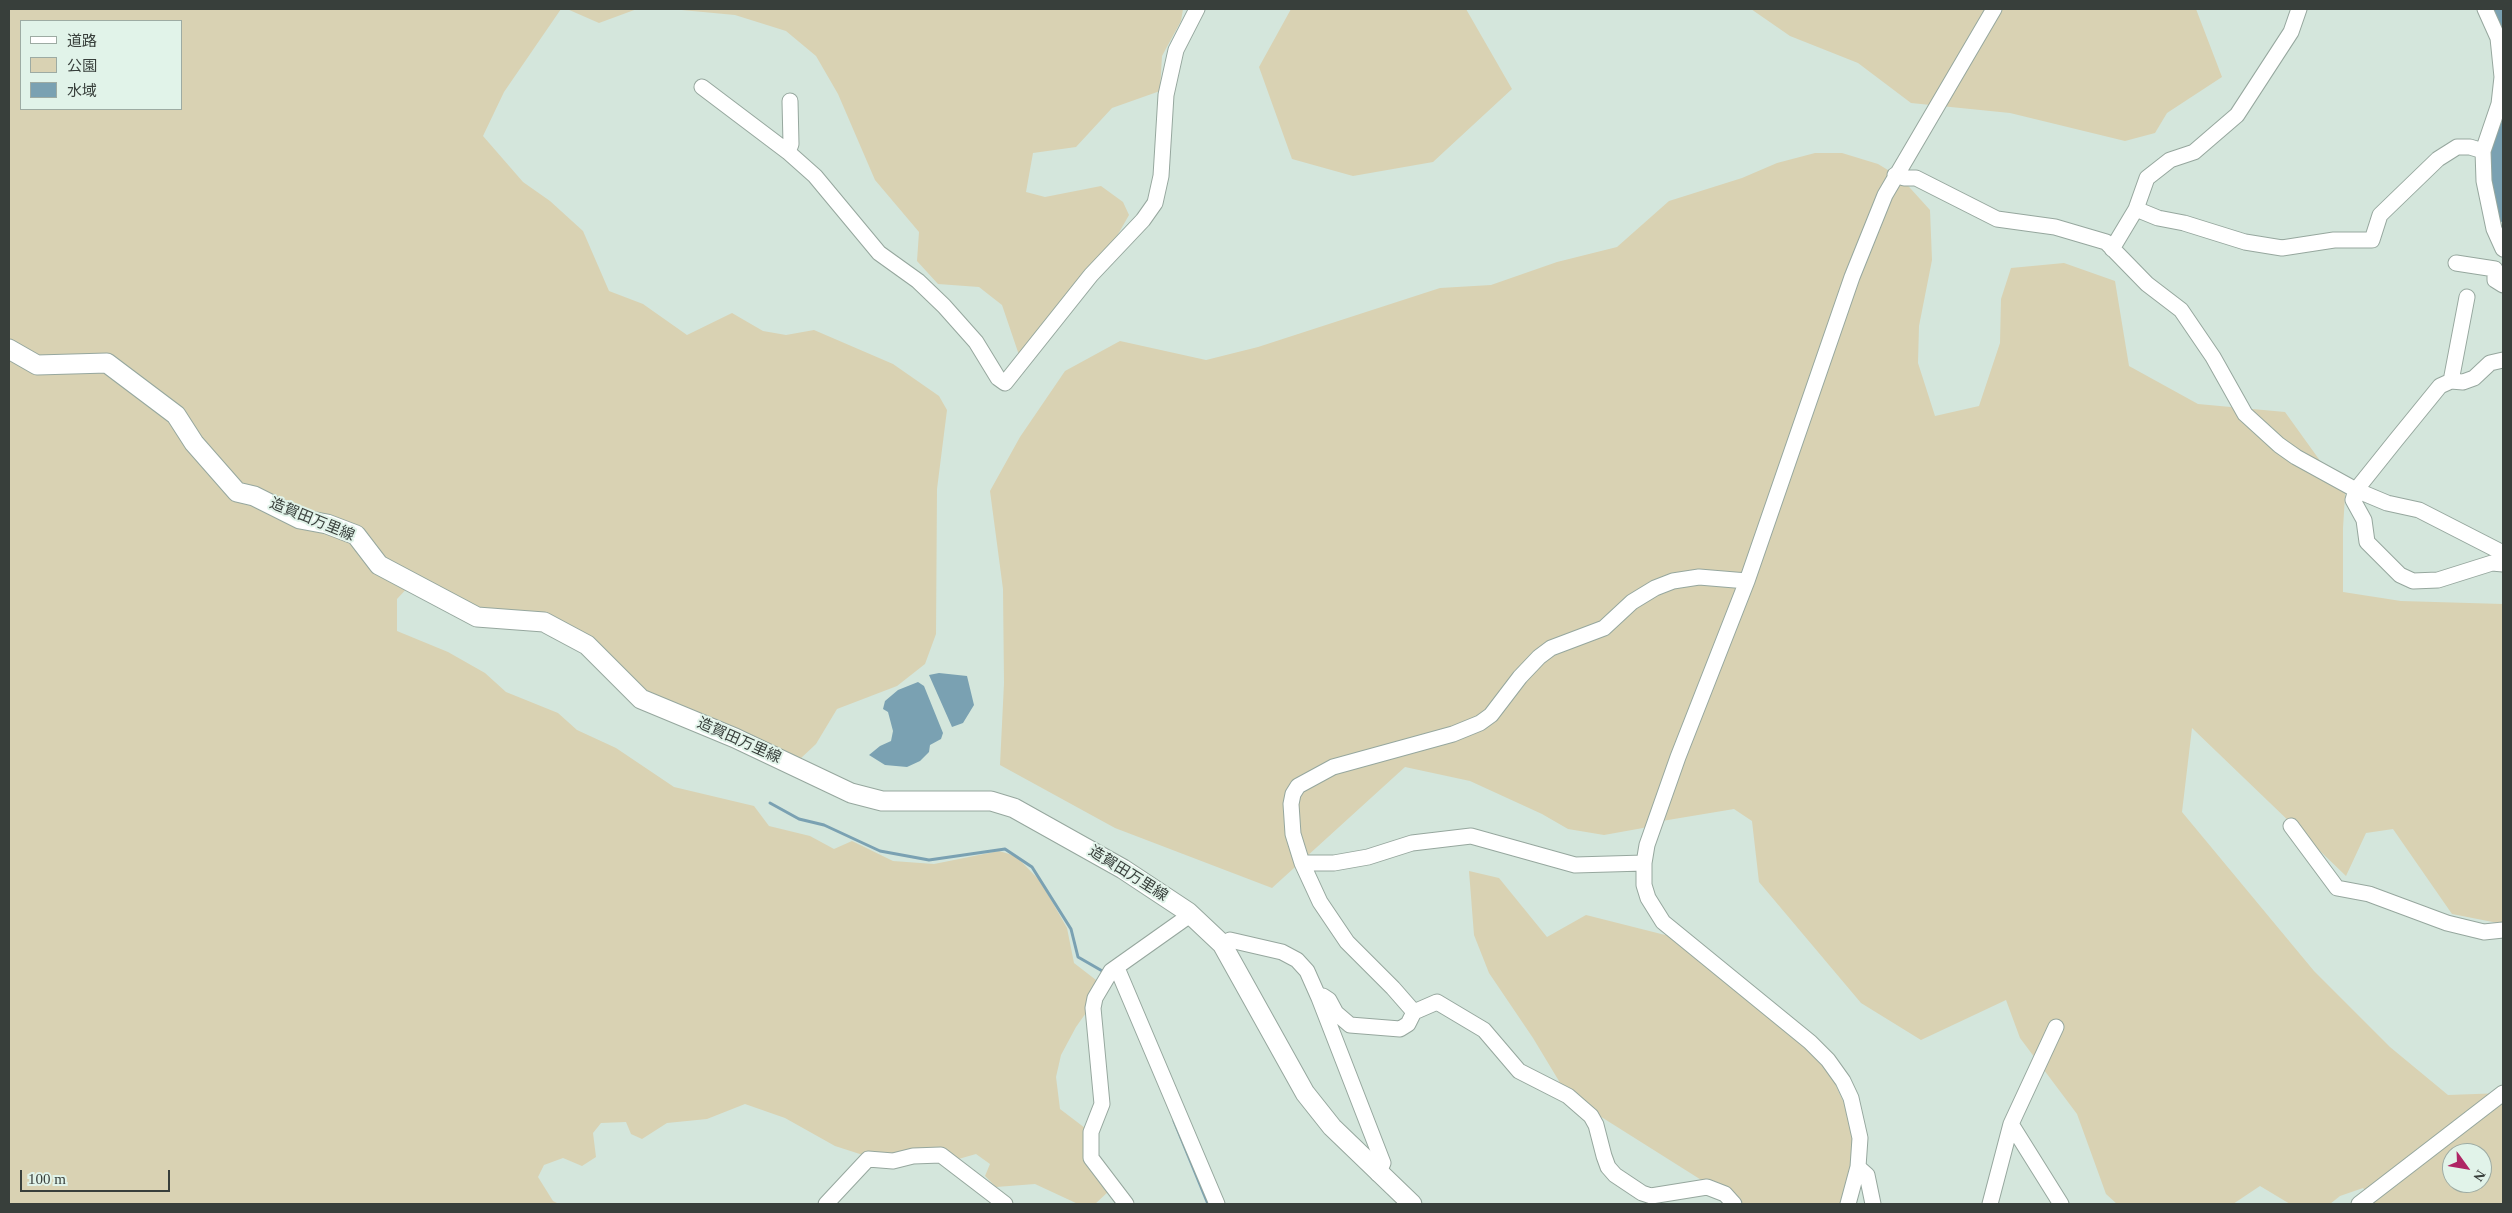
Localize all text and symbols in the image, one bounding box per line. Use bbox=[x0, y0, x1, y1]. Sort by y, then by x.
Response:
legend bbox=[20, 20, 182, 110]
text: 道路 bbox=[67, 33, 97, 49]
text: 公園 bbox=[67, 58, 97, 74]
text: 水域 bbox=[67, 83, 97, 99]
street label: 造賀田万里線 bbox=[267, 495, 357, 545]
street label: 造賀田万里線 bbox=[694, 714, 784, 768]
street label: 造賀田万里線 bbox=[1085, 843, 1171, 905]
north arrow bbox=[2442, 1143, 2492, 1193]
scale bar bbox=[22, 1160, 172, 1192]
text: N bbox=[2470, 1167, 2488, 1184]
text: 100 m bbox=[28, 1171, 66, 1187]

